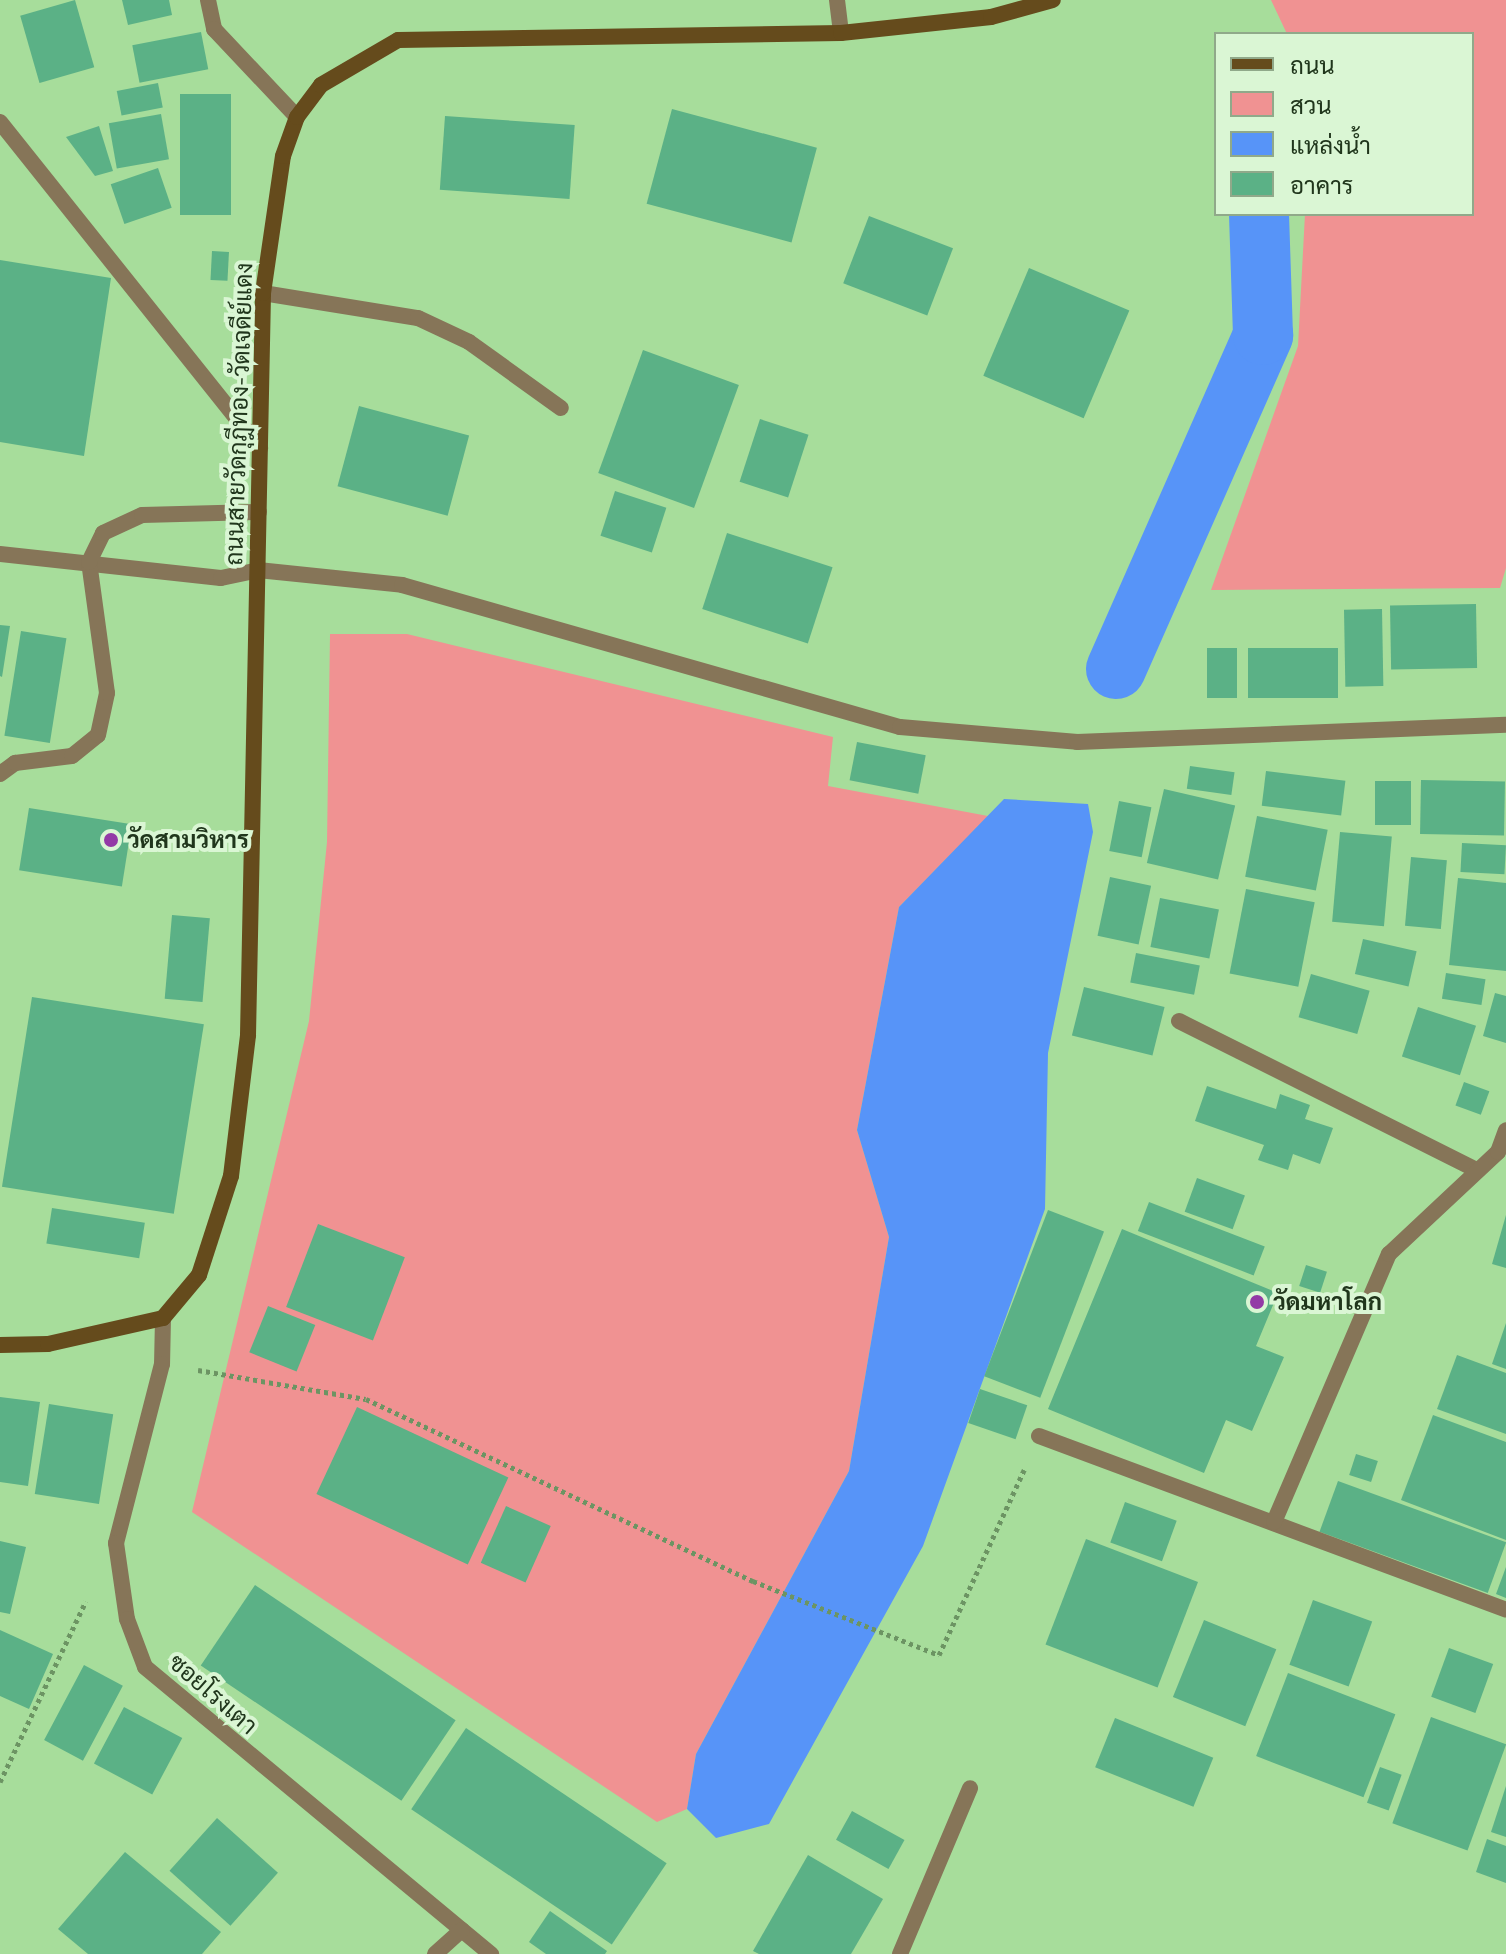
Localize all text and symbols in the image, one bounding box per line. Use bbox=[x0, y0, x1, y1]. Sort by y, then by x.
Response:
legend bbox=[1214, 32, 1474, 216]
text: ถนน bbox=[1290, 51, 1335, 80]
text: สวน bbox=[1290, 91, 1332, 120]
text: แหล่งน้ำ bbox=[1290, 131, 1371, 160]
text: อาคาร bbox=[1290, 171, 1353, 200]
street label: ถนนสายวัดกุฎีทอง-วัดเจดีย์แดง bbox=[219, 262, 259, 566]
place label: วัดสามวิหาร bbox=[127, 826, 249, 854]
marker: วัดสามวิหาร bbox=[102, 831, 120, 849]
place label: วัดมหาโลก bbox=[1273, 1288, 1382, 1316]
marker: วัดมหาโลก bbox=[1248, 1293, 1266, 1311]
street label: ซอยโรงเตา bbox=[163, 1648, 263, 1740]

